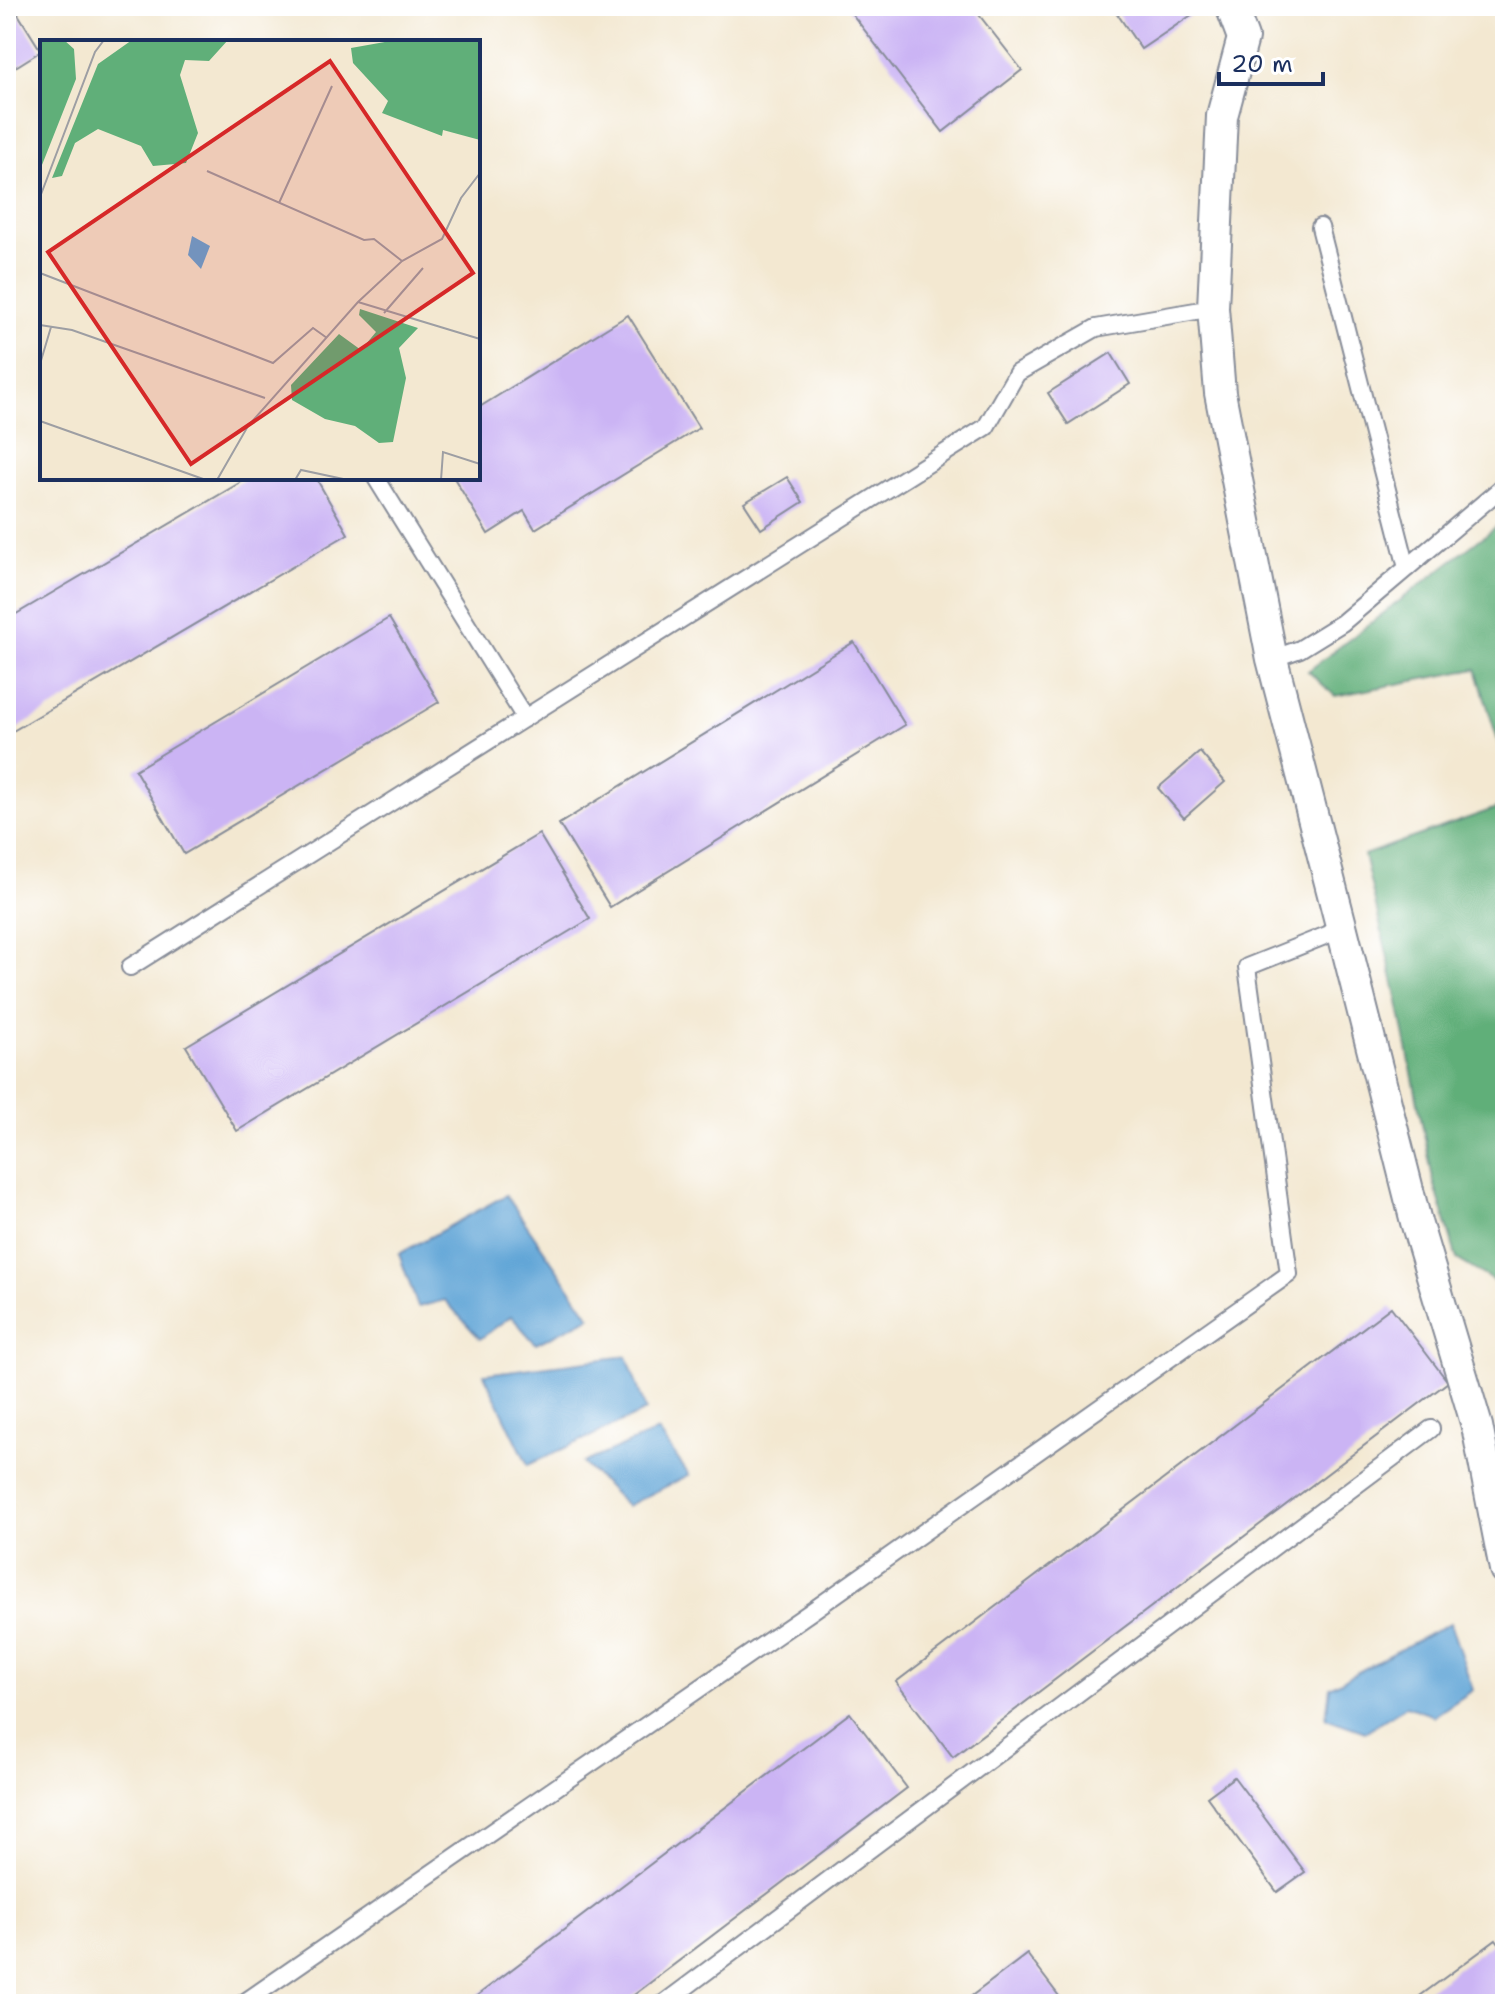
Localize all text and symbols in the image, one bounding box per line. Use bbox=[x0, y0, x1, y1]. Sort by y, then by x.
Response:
scale bar bbox=[1219, 36, 1323, 86]
inset map bbox=[40, 40, 480, 480]
text: 20 m bbox=[1231, 48, 1293, 80]

